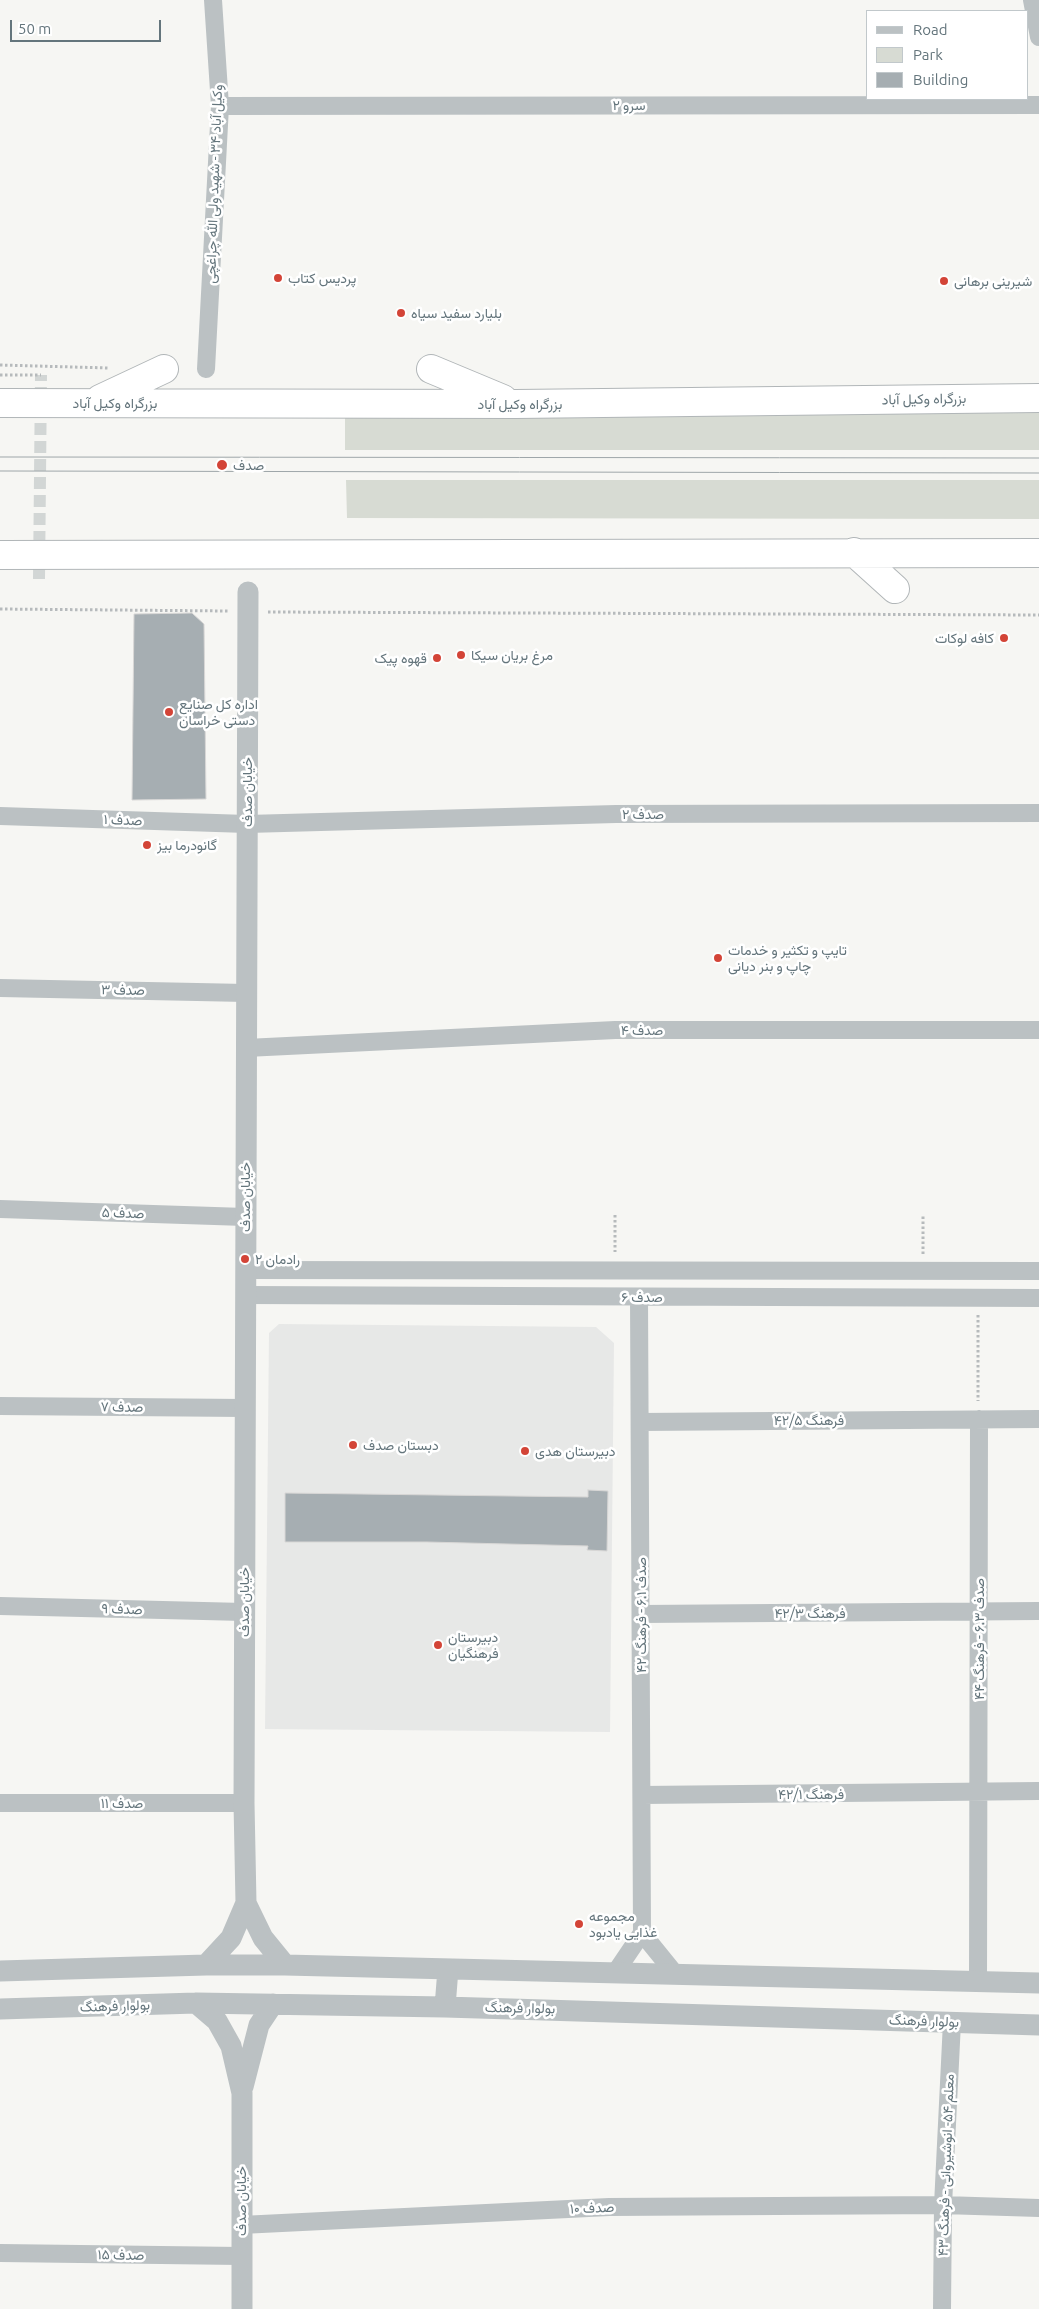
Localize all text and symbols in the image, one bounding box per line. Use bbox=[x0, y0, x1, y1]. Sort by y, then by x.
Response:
scale bar bbox=[12, 10, 164, 42]
legend bbox=[866, 10, 1029, 100]
text: 50 m bbox=[18, 20, 51, 37]
text: Road bbox=[913, 21, 948, 38]
text: Park bbox=[913, 46, 943, 63]
text: Building bbox=[913, 71, 968, 88]
street label: وکیل آباد ۳۴ - شهید ولی الله چراغچی bbox=[202, 84, 226, 284]
street label: سرو ۲ bbox=[613, 97, 645, 113]
place label: پردیس کتاب bbox=[288, 270, 356, 286]
marker: پردیس کتاب bbox=[272, 272, 284, 284]
place label: شیرینی برهانی bbox=[954, 273, 1032, 289]
marker: شیرینی برهانی bbox=[938, 275, 950, 287]
place label: بلیارد سفید سیاه bbox=[411, 305, 502, 321]
marker: بلیارد سفید سیاه bbox=[395, 307, 407, 319]
street label: بزرگراه وکیل آباد bbox=[881, 390, 967, 408]
street label: بزرگراه وکیل آباد bbox=[73, 395, 157, 411]
street label: بزرگراه وکیل آباد bbox=[478, 396, 562, 412]
place label: صدف bbox=[233, 457, 264, 473]
marker: صدف bbox=[215, 458, 229, 472]
place label: کافه لوکات bbox=[935, 630, 994, 646]
marker: کافه لوکات bbox=[998, 632, 1010, 644]
place label: مرغ بریان سیکا bbox=[471, 647, 553, 663]
marker: مرغ بریان سیکا bbox=[455, 649, 467, 661]
place label: قهوه پیک bbox=[375, 650, 427, 666]
marker: قهوه پیک bbox=[431, 652, 443, 664]
place label: اداره کل صنایع دستی خراسان bbox=[179, 696, 258, 729]
marker: اداره کل صنایع دستی خراسان bbox=[163, 706, 175, 718]
street label: خیابان صدف bbox=[239, 757, 255, 827]
street label: صدف ۲ bbox=[622, 806, 664, 822]
street label: صدف ۱ bbox=[103, 811, 143, 829]
place label: گانودرما بیز bbox=[157, 837, 217, 853]
marker: گانودرما بیز bbox=[141, 839, 153, 851]
place label: تایپ و تکثیر و خدمات چاپ و بنر دیانی bbox=[728, 942, 847, 974]
marker: تایپ و تکثیر و خدمات چاپ و بنر دیانی bbox=[712, 952, 724, 964]
street label: صدف ۳ bbox=[101, 981, 145, 999]
street label: صدف ۴ bbox=[621, 1022, 663, 1038]
street label: خیابان صدف bbox=[237, 1162, 253, 1232]
street label: صدف ۵ bbox=[101, 1204, 145, 1222]
place label: رادمان ۲ bbox=[255, 1251, 300, 1267]
marker: رادمان ۲ bbox=[239, 1253, 251, 1265]
street label: صدف ۶ bbox=[621, 1289, 663, 1305]
street label: صدف ۷ bbox=[100, 1398, 144, 1416]
street label: فرهنگ ۴۲/۵ bbox=[774, 1412, 844, 1428]
place label: دبستان صدف bbox=[363, 1437, 439, 1453]
marker: دبستان صدف bbox=[347, 1439, 359, 1451]
place label: دبیرستان هدی bbox=[535, 1443, 615, 1459]
marker: دبیرستان هدی bbox=[519, 1445, 531, 1457]
street label: صدف ۶.۱ - فرهنگ ۴۲ bbox=[633, 1557, 649, 1673]
street label: خیابان صدف bbox=[236, 1567, 252, 1637]
street label: صدف ۶.۳ - فرهنگ ۴۴ bbox=[971, 1578, 987, 1700]
street label: صدف ۹ bbox=[101, 1600, 143, 1618]
street label: فرهنگ ۴۲/۳ bbox=[774, 1605, 846, 1621]
place label: دبیرستان فرهنگیان bbox=[448, 1629, 499, 1661]
marker: دبیرستان فرهنگیان bbox=[432, 1639, 444, 1651]
street label: فرهنگ ۴۲/۱ bbox=[778, 1786, 844, 1802]
street label: صدف ۱۱ bbox=[101, 1795, 143, 1811]
place label: مجموعه غذایی یادبود bbox=[589, 1908, 657, 1940]
marker: مجموعه غذایی یادبود bbox=[573, 1918, 585, 1930]
street label: بولوار فرهنگ bbox=[80, 1996, 150, 2016]
street label: بولوار فرهنگ bbox=[485, 1999, 555, 2017]
street label: بولوار فرهنگ bbox=[889, 2011, 959, 2031]
street label: معلم ۵۴- انوشیروانی - فرهنگ ۴۳ bbox=[934, 2073, 958, 2257]
street label: خیابان صدف bbox=[233, 2166, 249, 2236]
street label: صدف ۱۰ bbox=[570, 2199, 614, 2217]
street label: صدف ۱۵ bbox=[97, 2246, 145, 2264]

